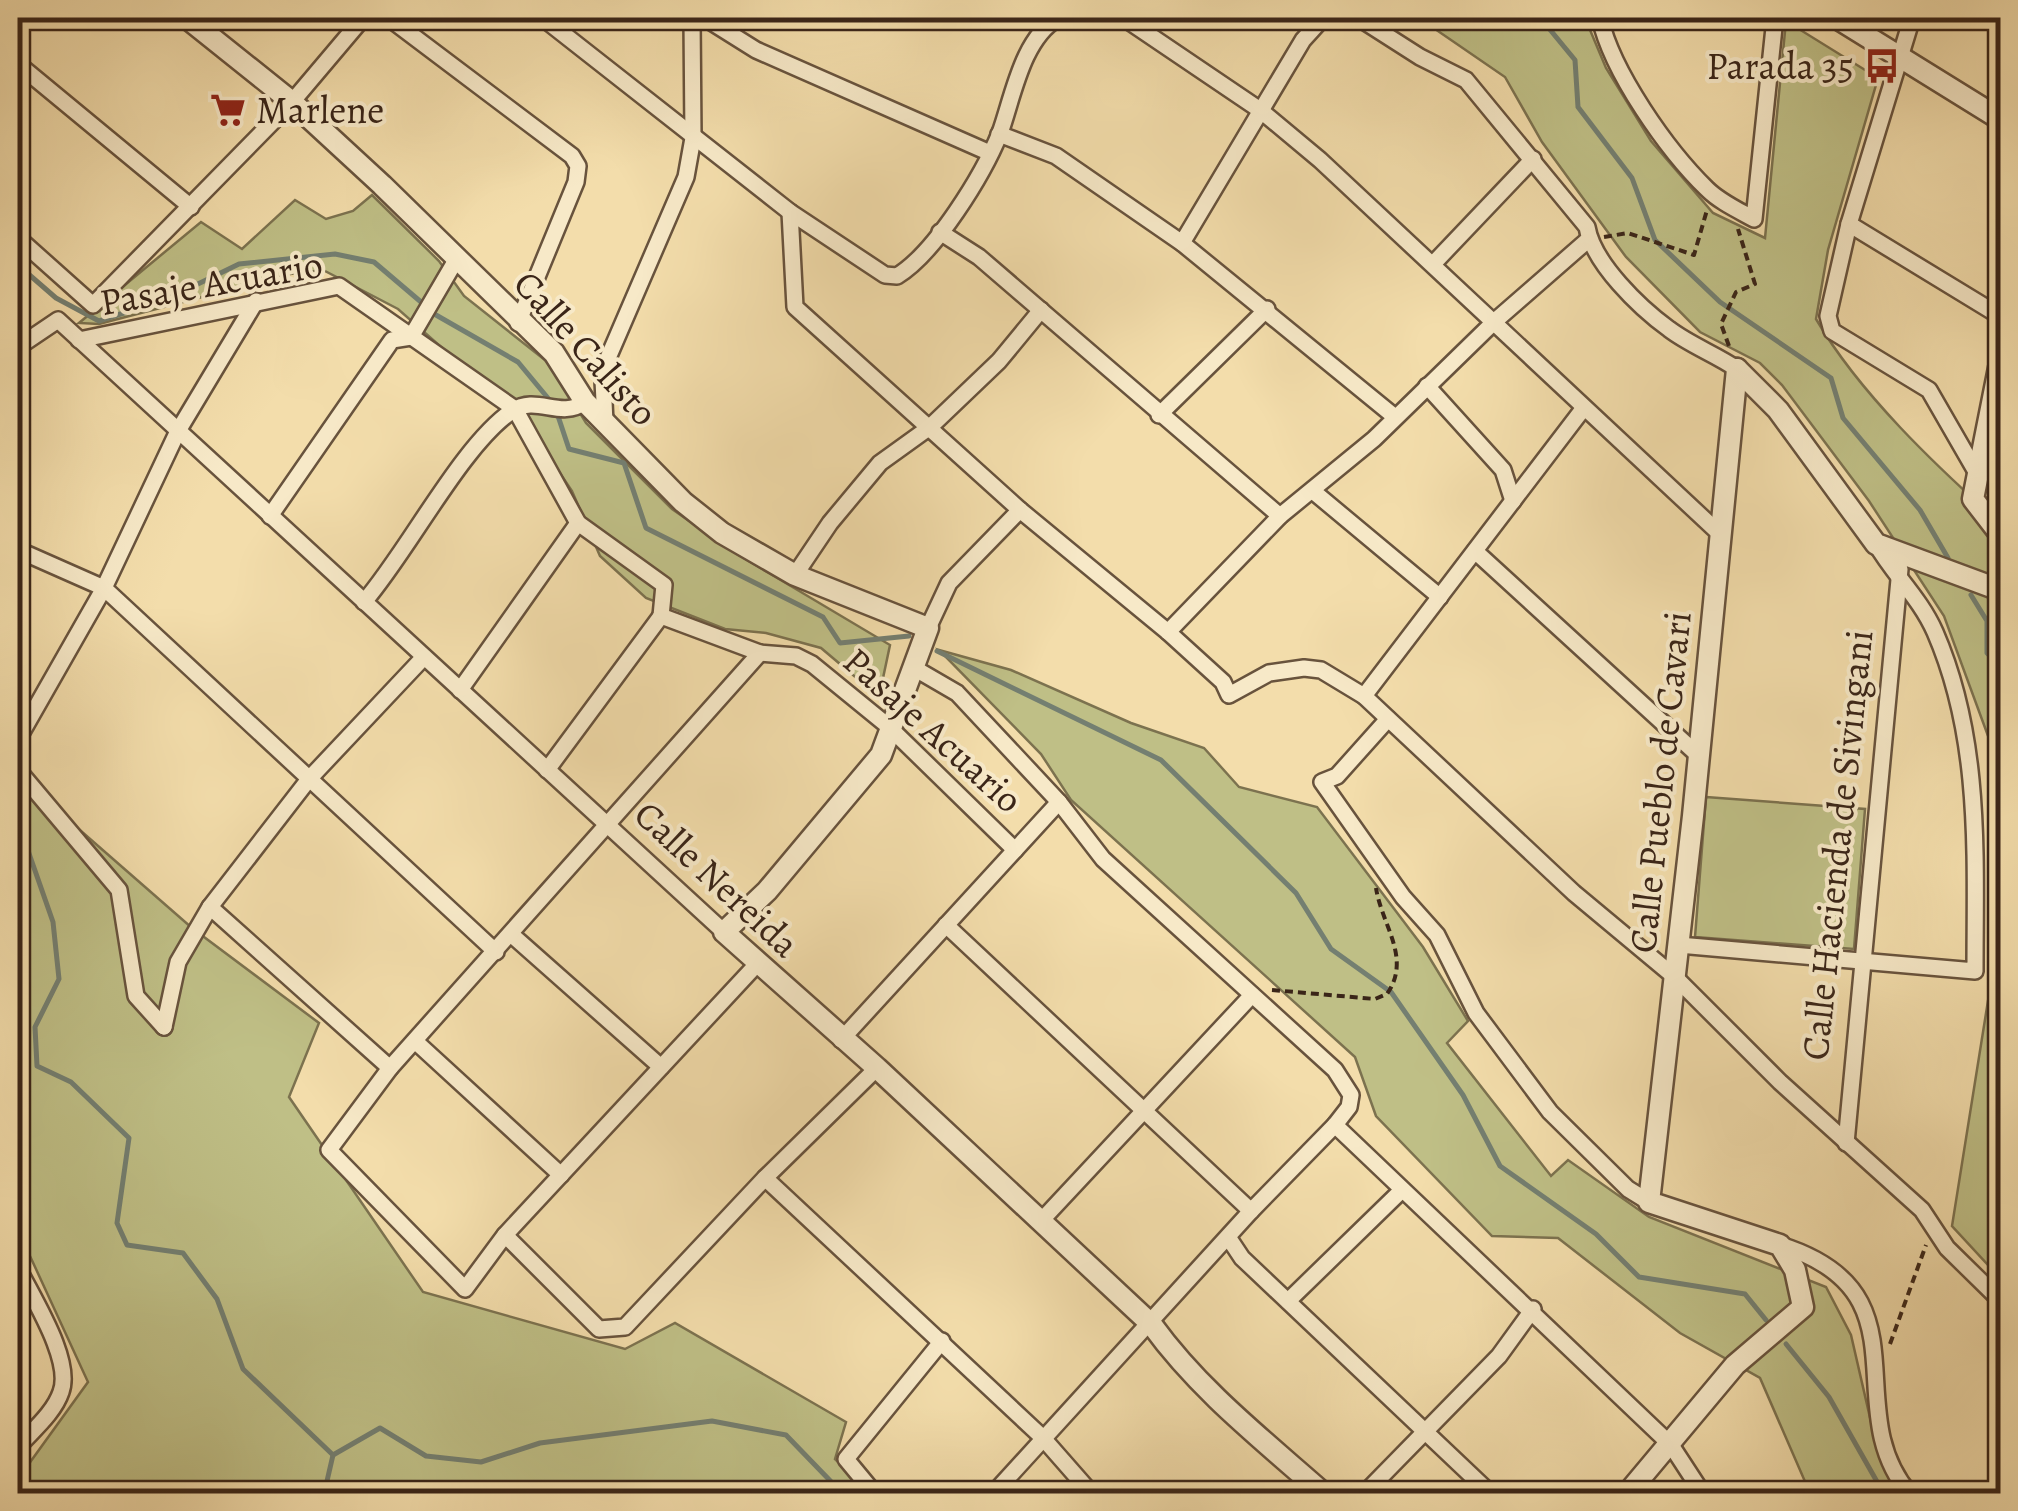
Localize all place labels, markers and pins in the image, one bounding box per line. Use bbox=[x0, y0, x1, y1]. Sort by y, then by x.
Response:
place label: Parada 35 bbox=[1706, 40, 1854, 92]
bus stop icon: Parada 35 bbox=[1863, 47, 1901, 85]
place label: Marlene bbox=[256, 84, 384, 136]
supermarket icon: Marlene bbox=[209, 91, 247, 129]

